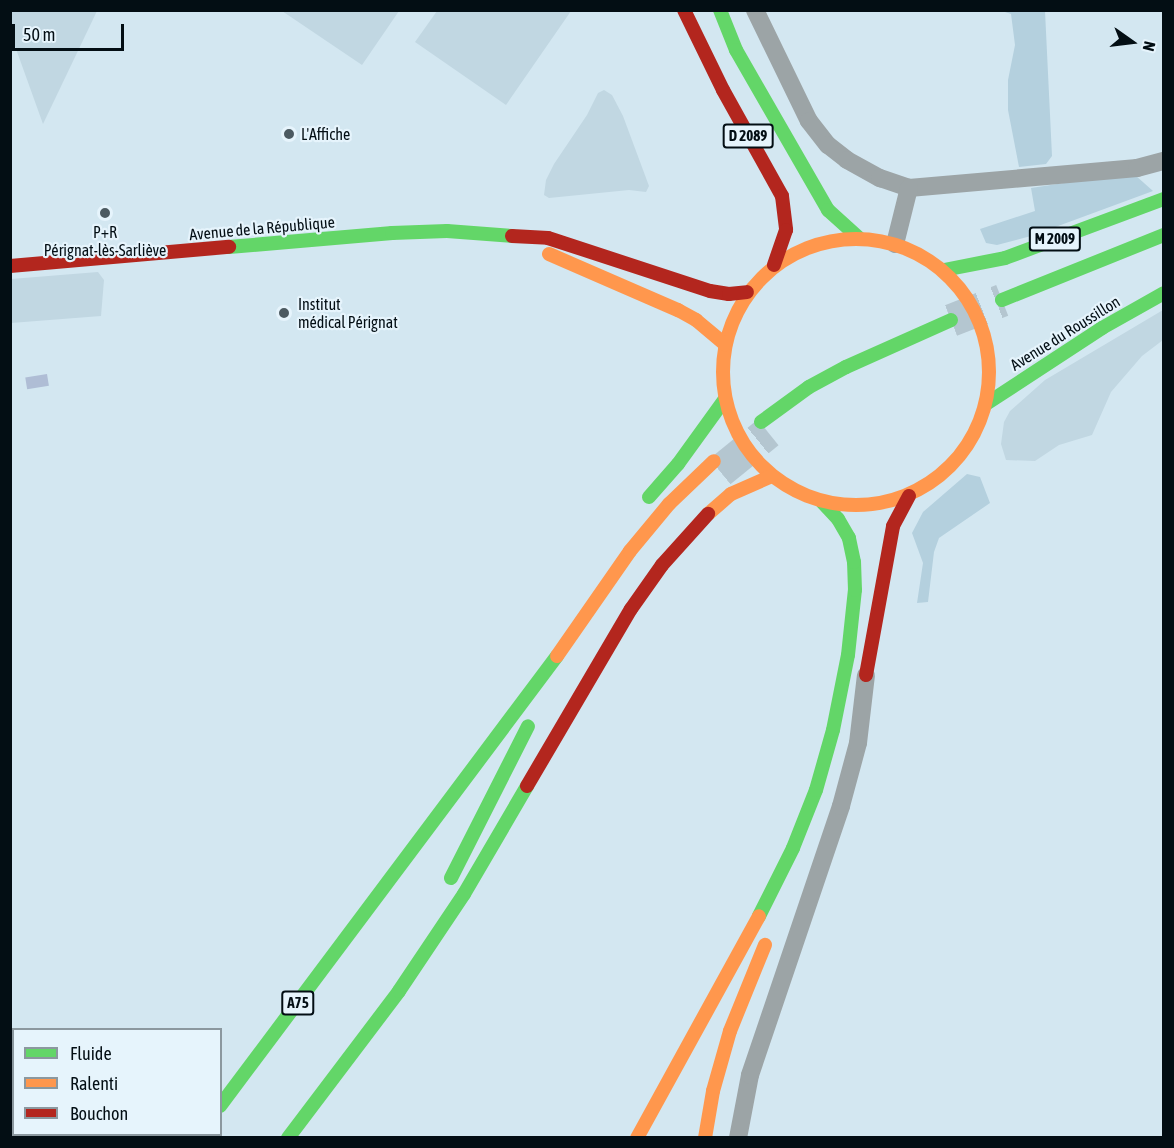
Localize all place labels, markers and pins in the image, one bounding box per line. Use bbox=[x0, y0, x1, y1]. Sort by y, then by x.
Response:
place label: L'Affiche bbox=[301, 124, 350, 144]
marker: L'Affiche bbox=[282, 127, 296, 141]
marker: P+R Pérignat-lès-Sarliève bbox=[98, 206, 112, 220]
place label: P+R Pérignat-lès-Sarliève bbox=[44, 222, 166, 260]
place label: Institut médical Pérignat bbox=[298, 294, 398, 332]
marker: Institut médical Pérignat bbox=[275, 304, 293, 322]

